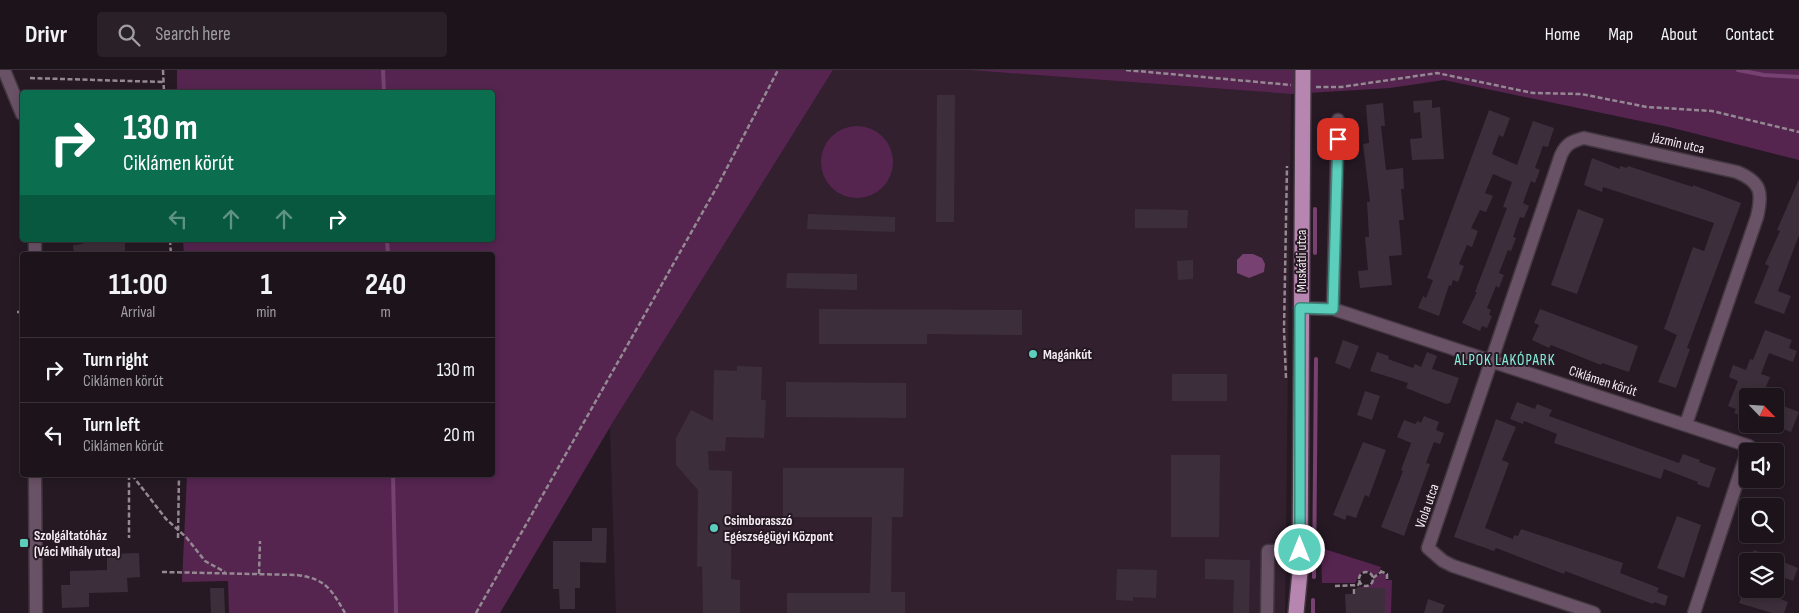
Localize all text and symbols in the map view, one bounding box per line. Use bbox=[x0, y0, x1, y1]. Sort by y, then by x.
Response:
search box bbox=[97, 12, 447, 57]
text: Drivr bbox=[25, 20, 67, 49]
icon: search bbox=[115, 21, 143, 49]
text: Search here bbox=[155, 23, 231, 46]
text: Home bbox=[1545, 24, 1580, 45]
text: Map bbox=[1608, 24, 1633, 45]
text: About bbox=[1661, 24, 1697, 45]
text: Contact bbox=[1725, 24, 1774, 45]
text: 130 m bbox=[123, 107, 198, 150]
icon: right bbox=[40, 110, 105, 175]
pin bbox=[1317, 118, 1359, 160]
icon: arrive bbox=[1324, 125, 1352, 153]
street label: Jázmin utca bbox=[1649, 128, 1706, 157]
text: Ciklámen körút bbox=[123, 150, 234, 177]
icon: left bbox=[164, 205, 192, 233]
icon: ahead bbox=[217, 205, 245, 233]
icon: ahead bbox=[270, 205, 298, 233]
icon: right bbox=[323, 205, 351, 233]
street label: Muskátli utca bbox=[1293, 230, 1310, 292]
text: 11:00 bbox=[109, 267, 168, 303]
text: 1 bbox=[260, 267, 272, 303]
text: 240 bbox=[365, 267, 406, 303]
text: Arrival bbox=[121, 303, 155, 322]
text: min bbox=[256, 303, 276, 322]
text: m bbox=[381, 303, 391, 322]
place label: Magánkút bbox=[1043, 346, 1092, 363]
marker: Magánkút bbox=[1027, 348, 1039, 360]
text: Turn right bbox=[83, 349, 148, 372]
district label: ALPOK LAKÓPARK bbox=[1453, 351, 1556, 370]
icon: right bbox=[40, 356, 68, 384]
text: 130 m bbox=[437, 359, 475, 382]
street label: Ciklámen körút bbox=[1567, 362, 1639, 400]
text: Ciklámen körút bbox=[83, 372, 164, 391]
north arrow bbox=[1739, 388, 1784, 432]
map controls bbox=[1739, 388, 1784, 598]
text: Turn left bbox=[83, 414, 140, 437]
icon: left bbox=[40, 421, 68, 449]
text: 20 m bbox=[443, 424, 475, 447]
text: Ciklámen körút bbox=[83, 437, 164, 456]
button: sound bbox=[1739, 443, 1784, 488]
street label: Viola utca bbox=[1412, 482, 1442, 530]
button: search bbox=[1739, 498, 1784, 543]
place label: Csimborasszó Egészségügyi Központ bbox=[724, 512, 834, 545]
marker: Csimborasszó Egészségügyi Központ bbox=[708, 522, 720, 534]
position arrow bbox=[1273, 523, 1325, 575]
place label: Szolgáltatóház (Váci Mihály utca) bbox=[34, 527, 120, 560]
marker: Szolgáltatóház (Váci Mihály utca) bbox=[18, 537, 30, 549]
button: layers bbox=[1739, 553, 1784, 598]

